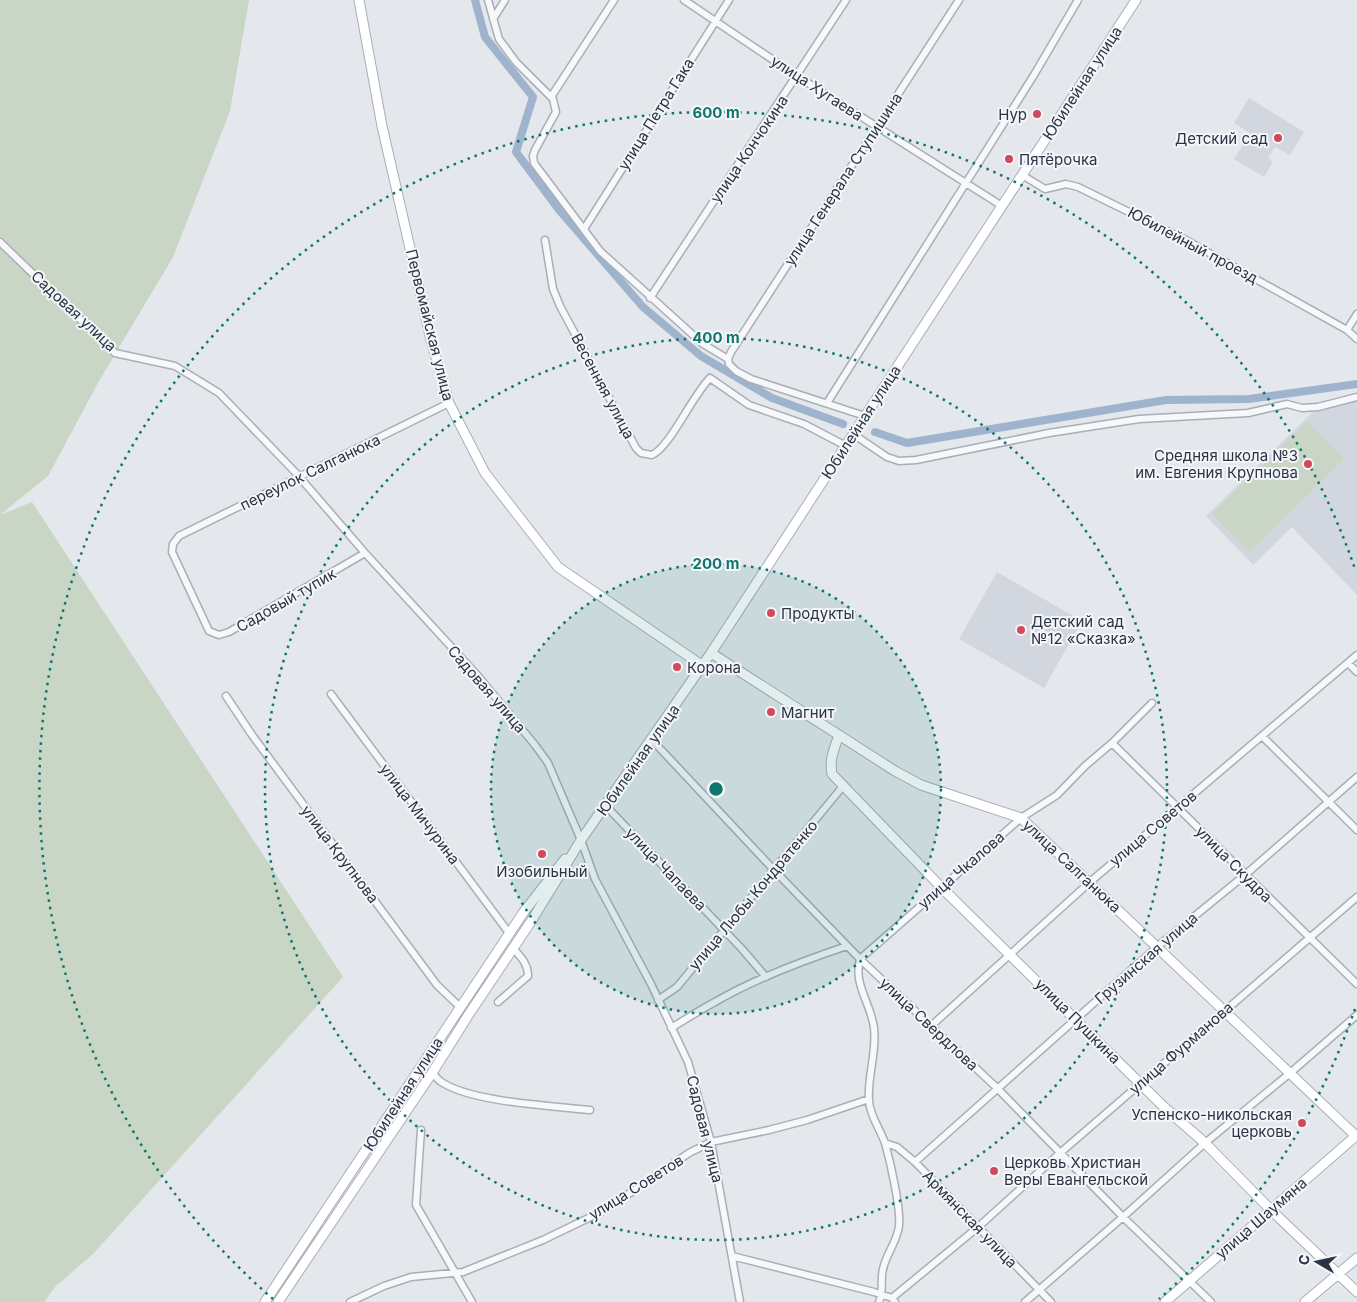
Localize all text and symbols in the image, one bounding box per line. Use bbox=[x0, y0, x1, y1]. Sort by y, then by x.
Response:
street label: Юбилейная улица bbox=[1038, 23, 1126, 143]
street label: улица Хугаева bbox=[767, 51, 867, 125]
street label: улица Петра Гака bbox=[614, 54, 698, 174]
street label: улица Генерала Ступишина bbox=[780, 89, 906, 269]
street label: улица Кончокина bbox=[706, 91, 792, 207]
text: 600 m bbox=[692, 103, 740, 122]
place label: Нур bbox=[998, 105, 1027, 124]
marker: Нур bbox=[1031, 108, 1043, 120]
place label: Детский сад bbox=[1175, 129, 1268, 148]
marker: Детский сад bbox=[1272, 132, 1284, 144]
place label: Пятёрочка bbox=[1019, 150, 1098, 169]
marker: Пятёрочка bbox=[1003, 153, 1015, 165]
street label: Юбилейный проезд bbox=[1125, 203, 1261, 287]
street label: Первомайская улица bbox=[402, 247, 458, 403]
street label: Садовая улица bbox=[27, 267, 121, 355]
text: 400 m bbox=[692, 328, 740, 347]
street label: Весенняя улица bbox=[567, 330, 639, 442]
street label: Юбилейная улица bbox=[817, 362, 905, 482]
street label: переулок Салганюка bbox=[237, 430, 383, 514]
place label: Средняя школа №3 им. Евгения Крупнова bbox=[1135, 446, 1298, 482]
marker: Средняя школа №3 им. Евгения Крупнова bbox=[1302, 458, 1314, 470]
text: 200 m bbox=[693, 554, 739, 573]
street label: Садовый тупик bbox=[233, 564, 339, 636]
place label: Продукты bbox=[781, 604, 855, 623]
marker: Продукты bbox=[765, 607, 777, 619]
place label: Детский сад №12 «Сказка» bbox=[1031, 612, 1136, 648]
marker: Детский сад №12 «Сказка» bbox=[1015, 624, 1027, 636]
street label: Садовая улица bbox=[444, 641, 530, 737]
place label: Корона bbox=[687, 658, 741, 677]
marker: Корона bbox=[671, 661, 683, 673]
street label: Юбилейная улица bbox=[592, 701, 684, 819]
place label: Магнит bbox=[781, 703, 834, 722]
marker: Магнит bbox=[765, 706, 777, 718]
street label: улица Мичурина bbox=[376, 760, 464, 868]
centre of rings bbox=[707, 780, 725, 798]
street label: улица Советов bbox=[1105, 786, 1201, 870]
street label: улица Крупнова bbox=[297, 801, 383, 907]
street label: улица Салганюка bbox=[1019, 815, 1125, 917]
street label: улица Любы Кондратенко bbox=[684, 816, 822, 974]
street label: улица Скудра bbox=[1192, 822, 1276, 906]
street label: улица Чапаева bbox=[621, 823, 711, 915]
street label: улица Чкалова bbox=[914, 827, 1008, 913]
marker: Изобильный bbox=[536, 848, 548, 860]
place label: Изобильный bbox=[496, 862, 588, 881]
street label: Грузинская улица bbox=[1091, 908, 1201, 1008]
street label: улица Свердлова bbox=[876, 973, 982, 1075]
street label: улица Пушкина bbox=[1031, 974, 1125, 1068]
street label: улица Фурманова bbox=[1125, 998, 1237, 1098]
street label: Юбилейная улица bbox=[359, 1034, 447, 1154]
street label: Садовая улица bbox=[682, 1073, 728, 1185]
place label: Успенско-никольская церковь bbox=[1131, 1105, 1292, 1141]
marker: Успенско-никольская церковь bbox=[1296, 1117, 1308, 1129]
street label: улица Советов bbox=[585, 1150, 687, 1224]
place label: Церковь Христиан Веры Евангельской bbox=[1004, 1153, 1148, 1189]
marker: Церковь Христиан Веры Евангельской bbox=[988, 1165, 1000, 1177]
street label: Армянская улица bbox=[919, 1166, 1021, 1272]
street label: улица Шаумяна bbox=[1211, 1173, 1311, 1263]
north arrow bbox=[1292, 1237, 1342, 1287]
text: С bbox=[1294, 1253, 1313, 1266]

